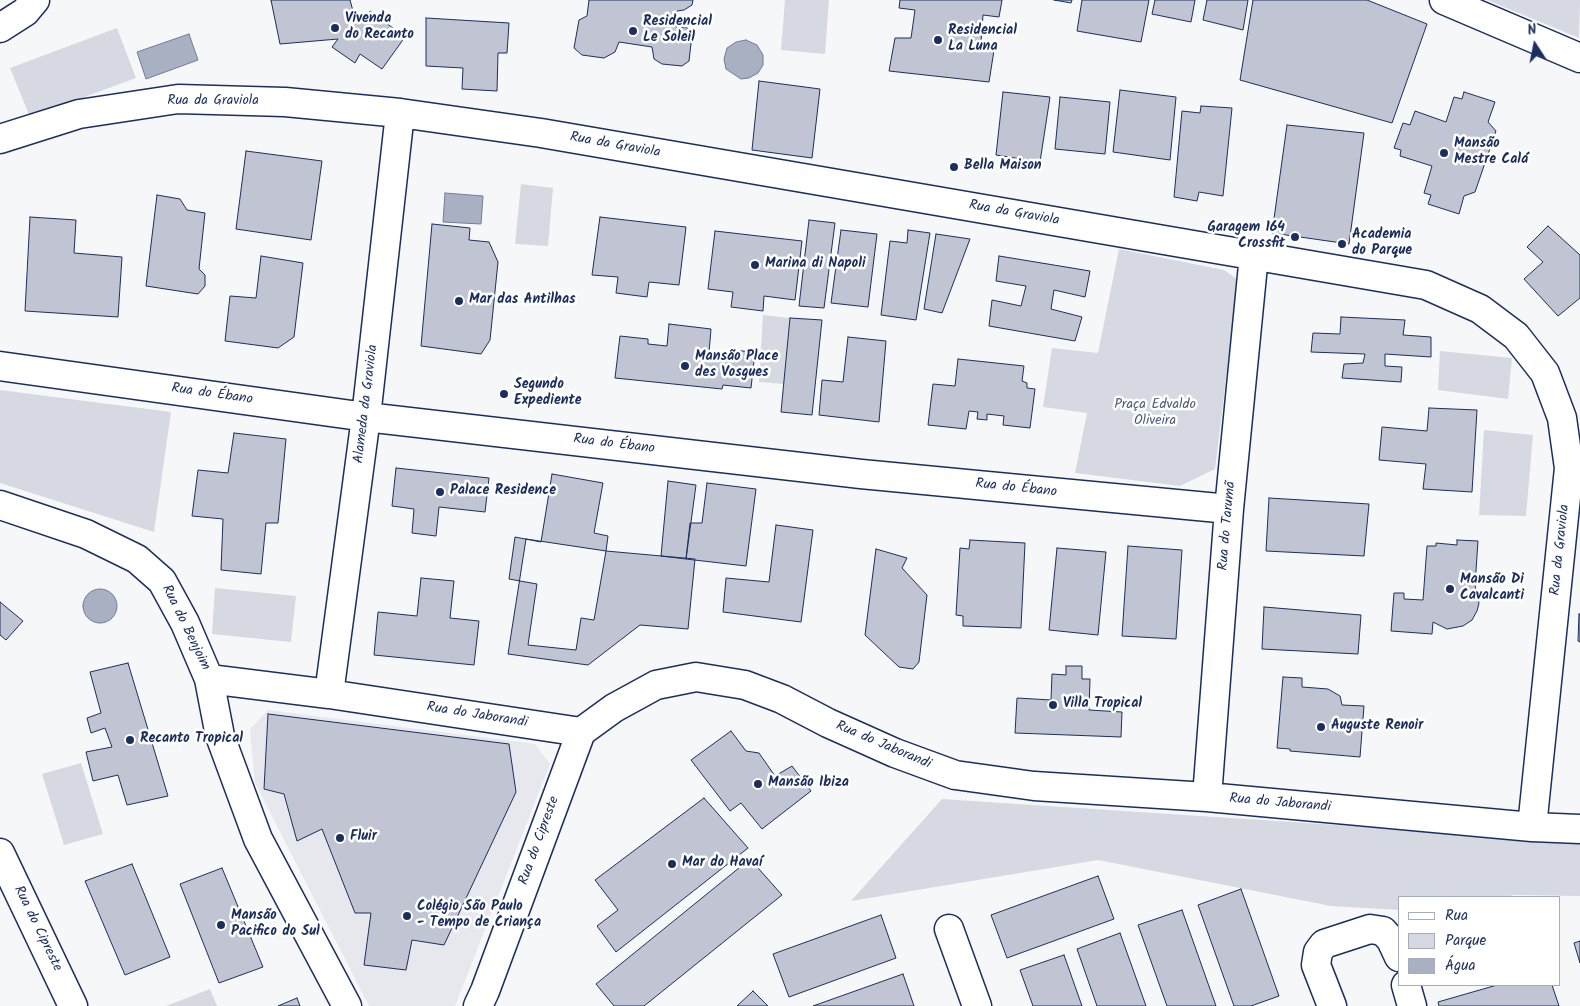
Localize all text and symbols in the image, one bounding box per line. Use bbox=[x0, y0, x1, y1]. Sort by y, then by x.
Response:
place label: Vivenda do Recanto bbox=[345, 12, 414, 44]
place label: Residencial Le Soleil bbox=[643, 15, 712, 48]
text: N bbox=[1526, 19, 1539, 42]
north arrow bbox=[1510, 20, 1560, 70]
marker: Vivenda do Recanto bbox=[329, 22, 341, 34]
place label: Residencial La Luna bbox=[948, 24, 1017, 56]
marker: Residencial Le Soleil bbox=[627, 25, 639, 37]
marker: Residencial La Luna bbox=[932, 34, 944, 46]
street label: Rua da Graviola bbox=[167, 94, 259, 110]
street label: Rua da Graviola bbox=[568, 130, 662, 162]
place label: Mansão Mestre Calá bbox=[1454, 137, 1528, 170]
marker: Mansão Mestre Calá bbox=[1438, 147, 1450, 159]
place label: Bella Maison bbox=[964, 159, 1042, 175]
marker: Bella Maison bbox=[948, 161, 960, 173]
street label: Rua da Graviola bbox=[967, 198, 1061, 230]
place label: Garagem 164 Crossfit bbox=[1207, 221, 1285, 253]
place label: Academia do Parque bbox=[1352, 228, 1412, 260]
marker: Garagem 164 Crossfit bbox=[1289, 231, 1301, 243]
marker: Academia do Parque bbox=[1336, 238, 1348, 250]
place label: Marina di Napoli bbox=[765, 257, 866, 273]
marker: Marina di Napoli bbox=[749, 259, 761, 271]
place label: Mar das Antilhas bbox=[469, 293, 576, 309]
marker: Mar das Antilhas bbox=[453, 295, 465, 307]
street label: Alameda da Graviola bbox=[351, 344, 383, 464]
place label: Mansão Place des Vosgues bbox=[695, 350, 778, 382]
marker: Mansão Place des Vosgues bbox=[679, 360, 691, 372]
place label: Segundo Expediente bbox=[514, 378, 582, 411]
street label: Rua do Ébano bbox=[170, 381, 254, 409]
marker: Segundo Expediente bbox=[498, 388, 510, 400]
park label: Praça Edvaldo Oliveira bbox=[1114, 398, 1196, 431]
street label: Rua do Ébano bbox=[572, 432, 656, 458]
street label: Rua do Ébano bbox=[974, 476, 1058, 502]
street label: Rua do Tarumã bbox=[1216, 481, 1240, 571]
place label: Palace Residence bbox=[450, 484, 556, 500]
marker: Palace Residence bbox=[434, 486, 446, 498]
street label: Rua da Graviola bbox=[1548, 504, 1574, 596]
place label: Mansão Di Cavalcanti bbox=[1460, 573, 1524, 606]
street label: Rua do Benjoim bbox=[157, 582, 213, 674]
marker: Mansão Di Cavalcanti bbox=[1444, 583, 1456, 595]
place label: Villa Tropical bbox=[1063, 697, 1142, 713]
marker: Villa Tropical bbox=[1047, 699, 1059, 711]
street label: Rua do Jaborandi bbox=[425, 700, 529, 732]
street label: Rua do Jaborandi bbox=[833, 718, 933, 774]
place label: Auguste Renoir bbox=[1331, 719, 1423, 735]
marker: Auguste Renoir bbox=[1315, 721, 1327, 733]
place label: Recanto Tropical bbox=[140, 732, 243, 748]
marker: Recanto Tropical bbox=[124, 734, 136, 746]
place label: Mansão Ibiza bbox=[768, 776, 849, 792]
marker: Mansão Ibiza bbox=[752, 778, 764, 790]
street label: Rua do Jaborandi bbox=[1229, 791, 1331, 817]
street label: Rua do Cipreste bbox=[516, 794, 564, 888]
place label: Fluir bbox=[350, 830, 377, 846]
marker: Fluir bbox=[334, 832, 346, 844]
place label: Mar do Havaí bbox=[682, 856, 762, 872]
marker: Mar do Havaí bbox=[666, 858, 678, 870]
street label: Rua do Cipreste bbox=[9, 883, 65, 975]
legend bbox=[1398, 896, 1560, 986]
place label: Colégio São Paulo - Tempo de Criança bbox=[417, 900, 541, 932]
text: Rua bbox=[1445, 904, 1468, 928]
place label: Mansão Pacifico do Sul bbox=[231, 909, 320, 942]
marker: Colégio São Paulo - Tempo de Criança bbox=[401, 910, 413, 922]
marker: Mansão Pacifico do Sul bbox=[215, 919, 227, 931]
text: Parque bbox=[1445, 929, 1486, 953]
text: Água bbox=[1445, 954, 1476, 978]

